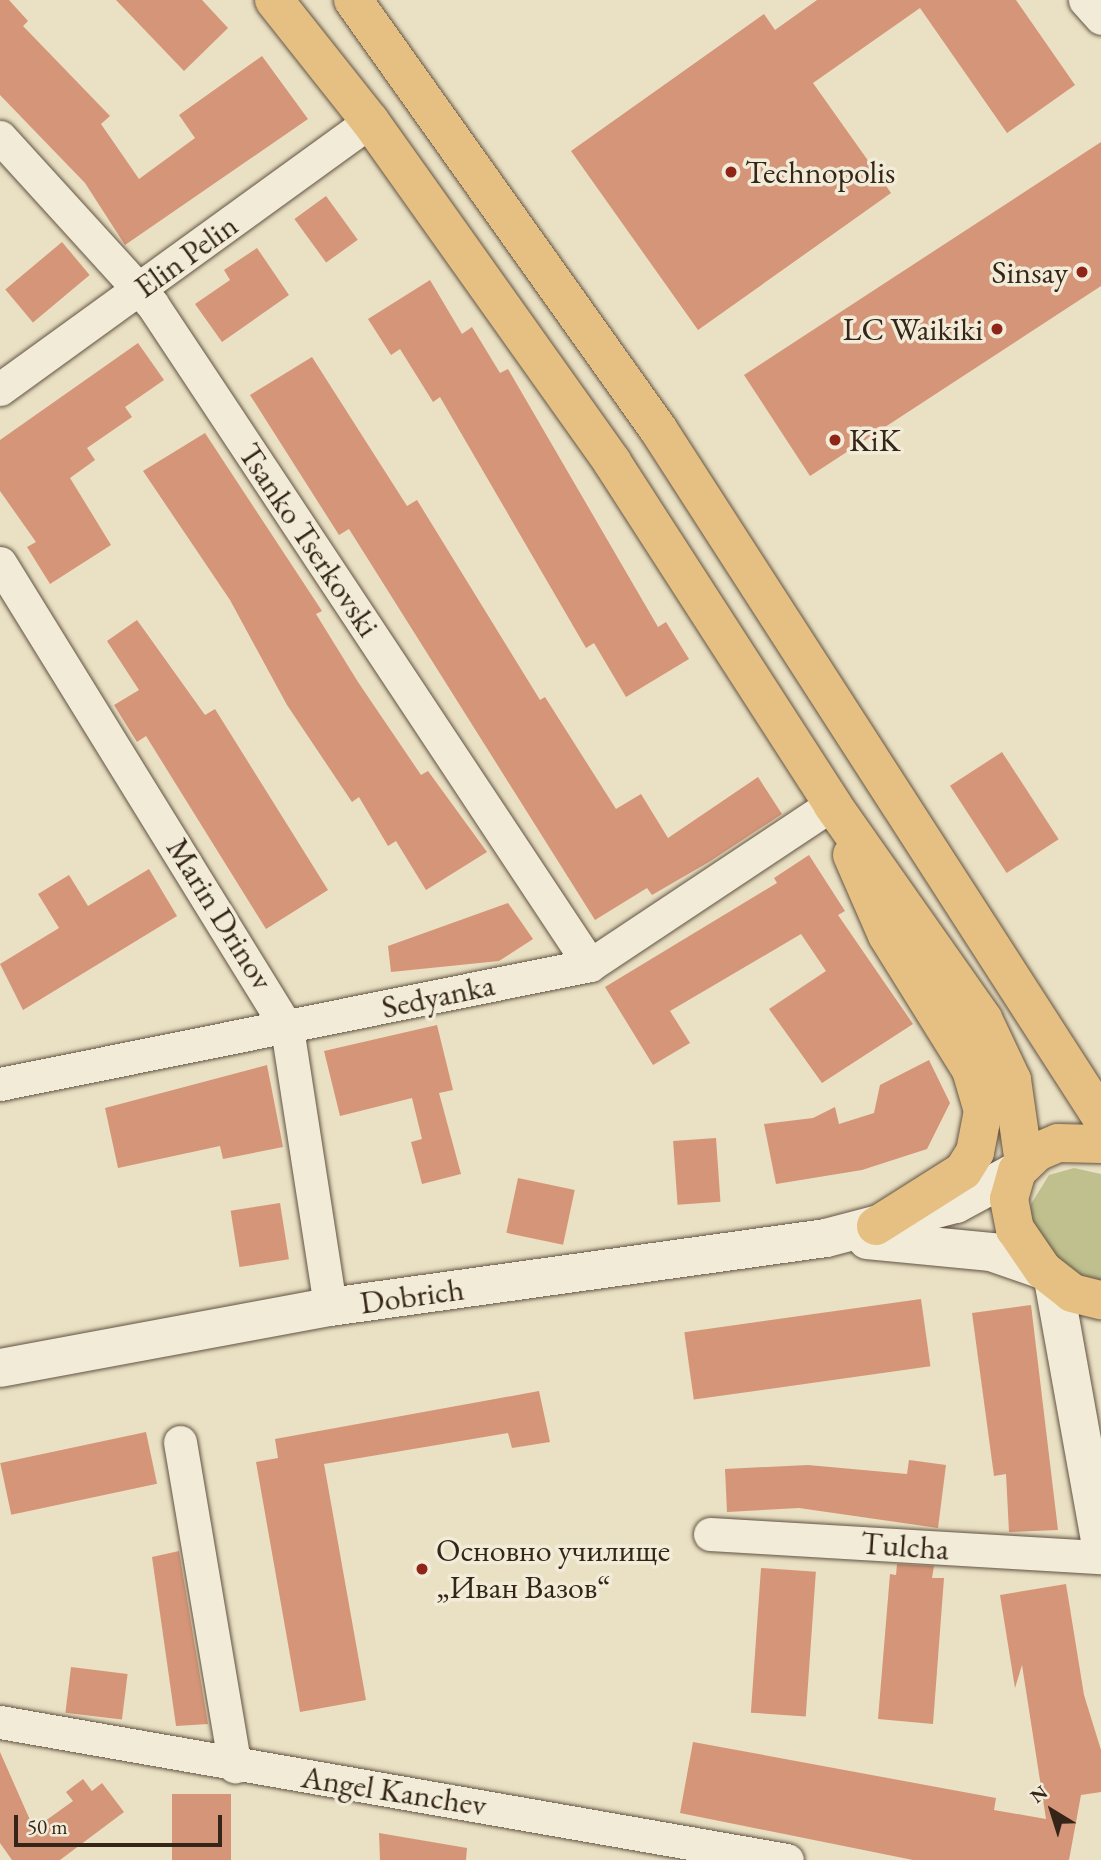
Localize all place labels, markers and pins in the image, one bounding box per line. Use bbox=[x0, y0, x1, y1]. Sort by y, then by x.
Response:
place label: Technopolis bbox=[745, 153, 895, 191]
marker: Technopolis bbox=[723, 164, 739, 180]
place label: Sinsay bbox=[992, 253, 1068, 291]
marker: Sinsay bbox=[1074, 264, 1090, 280]
place label: LC Waikiki bbox=[843, 310, 983, 348]
marker: LC Waikiki bbox=[989, 321, 1005, 337]
place label: KiK bbox=[849, 421, 900, 459]
marker: KiK bbox=[827, 432, 843, 448]
place label: Основно училище „Иван Вазов“ bbox=[436, 1532, 670, 1607]
marker: Основно училище „Иван Вазов“ bbox=[414, 1561, 430, 1577]

